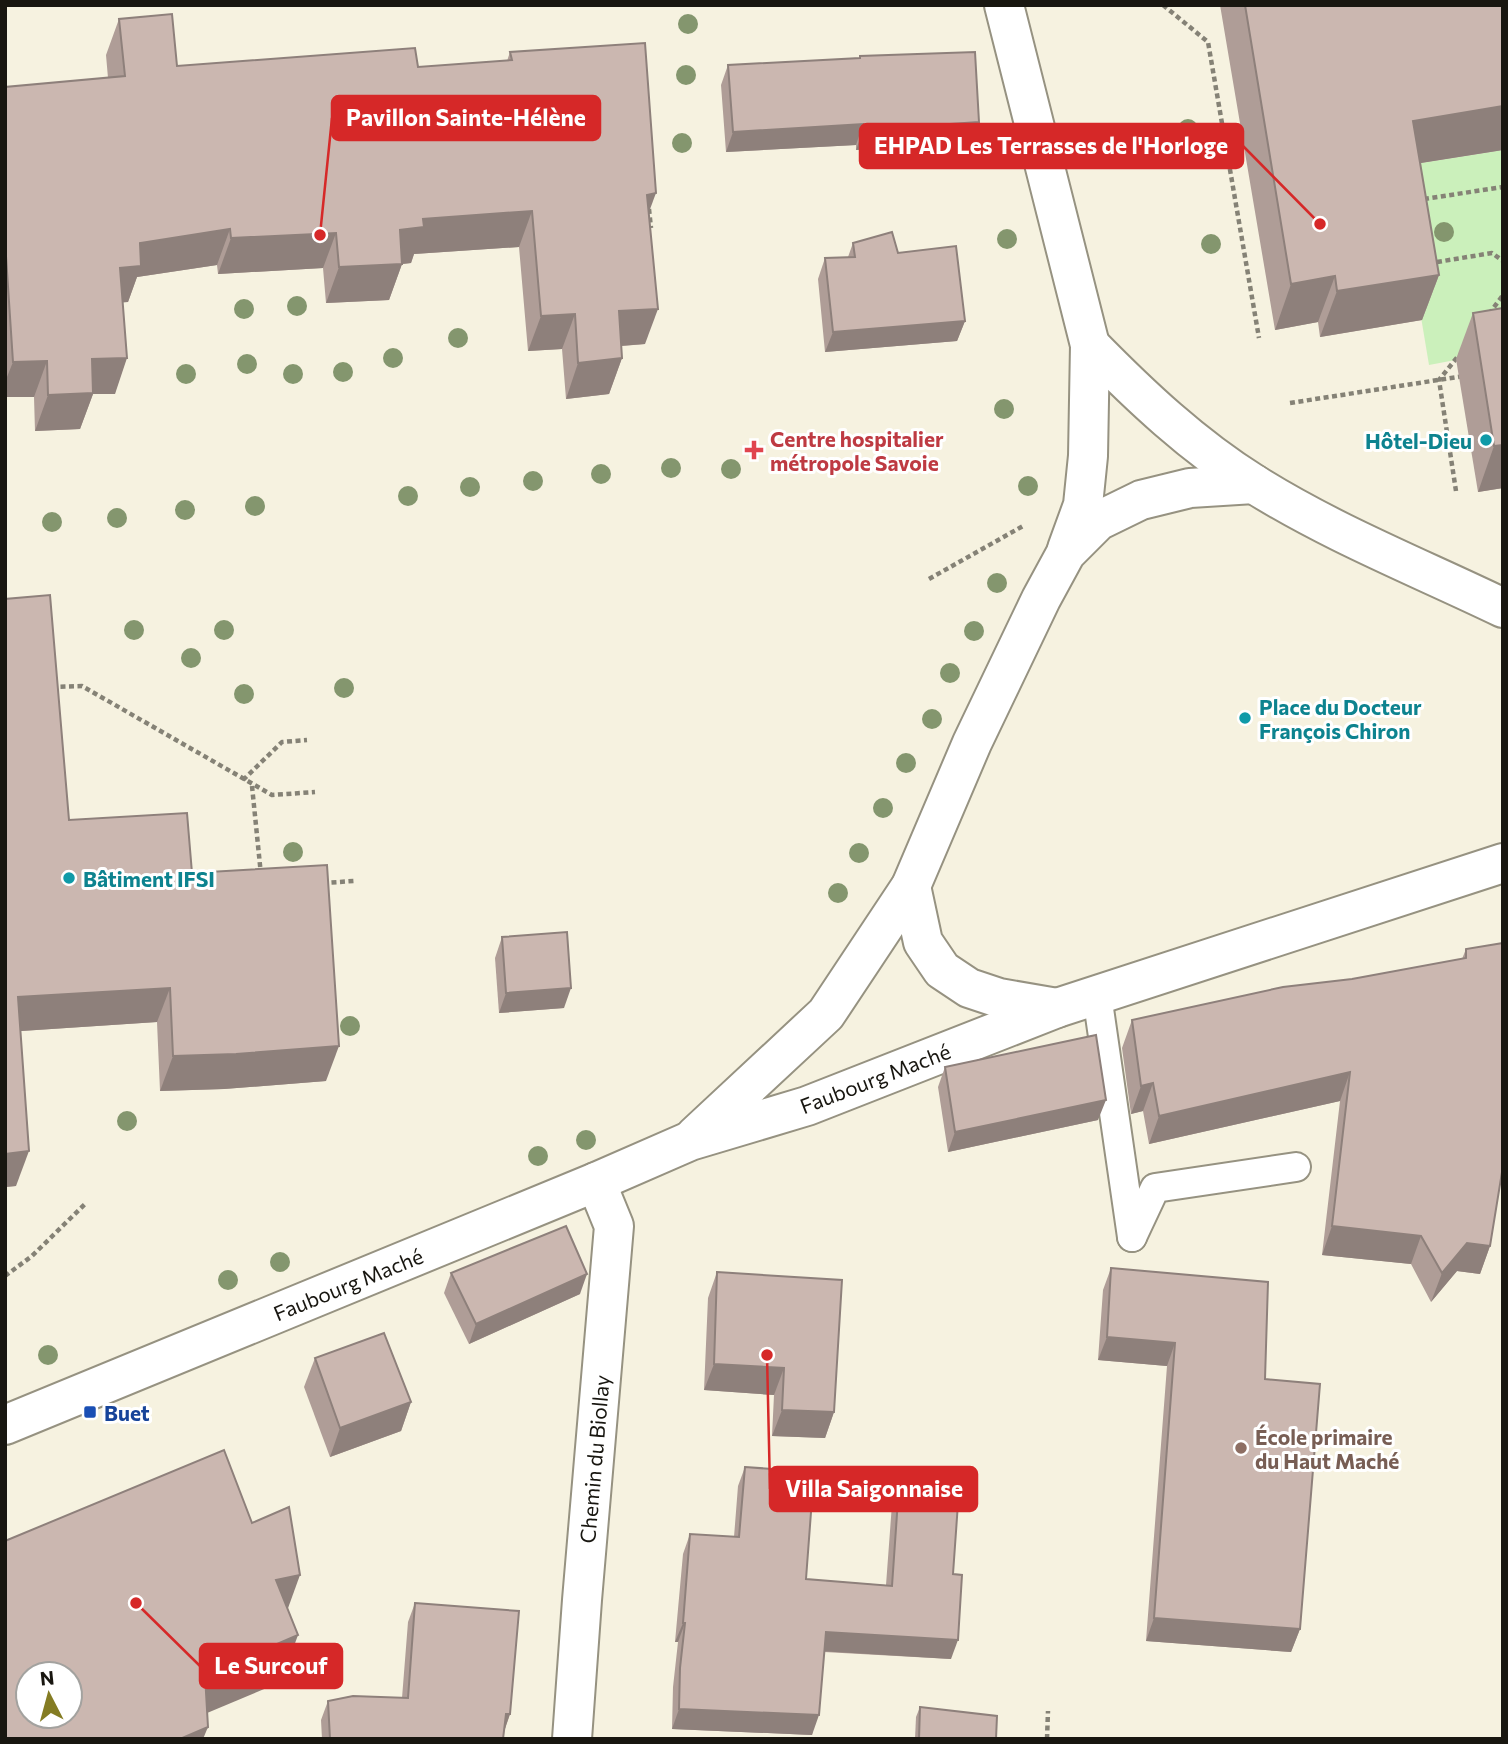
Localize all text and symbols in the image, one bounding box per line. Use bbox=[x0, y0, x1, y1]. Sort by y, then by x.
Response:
callout: Pavillon Sainte-Hélène bbox=[332, 96, 600, 140]
text: Pavillon Sainte-Hélène bbox=[346, 103, 586, 131]
callout: EHPAD Les Terrasses de l'Horloge bbox=[860, 124, 1243, 168]
text: EHPAD Les Terrasses de l'Horloge bbox=[874, 131, 1228, 159]
place label: Centre hospitalier métropole Savoie bbox=[770, 426, 944, 475]
place label: Hôtel-Dieu bbox=[1365, 428, 1472, 453]
marker: Hôtel-Dieu bbox=[1478, 432, 1494, 448]
marker: Centre hospitalier métropole Savoie bbox=[744, 440, 764, 460]
place label: Place du Docteur François Chiron bbox=[1259, 694, 1422, 743]
marker: Place du Docteur François Chiron bbox=[1237, 710, 1253, 726]
place label: Bâtiment IFSI bbox=[83, 866, 215, 891]
marker: Bâtiment IFSI bbox=[61, 870, 77, 886]
street label: Faubourg Maché bbox=[796, 1038, 954, 1118]
street label: Faubourg Maché bbox=[270, 1243, 426, 1325]
street label: Chemin du Biollay bbox=[574, 1374, 614, 1544]
place label: Buet bbox=[104, 1400, 150, 1425]
marker: Buet bbox=[82, 1404, 98, 1420]
place label: École primaire du Haut Maché bbox=[1255, 1424, 1399, 1473]
marker: École primaire du Haut Maché bbox=[1233, 1440, 1249, 1456]
callout: Villa Saigonnaise bbox=[770, 1467, 977, 1511]
text: Villa Saigonnaise bbox=[785, 1474, 963, 1502]
callout: Le Surcouf bbox=[200, 1644, 342, 1688]
text: Le Surcouf bbox=[214, 1651, 328, 1679]
north arrow bbox=[14, 1660, 84, 1730]
text: N bbox=[39, 1665, 55, 1690]

